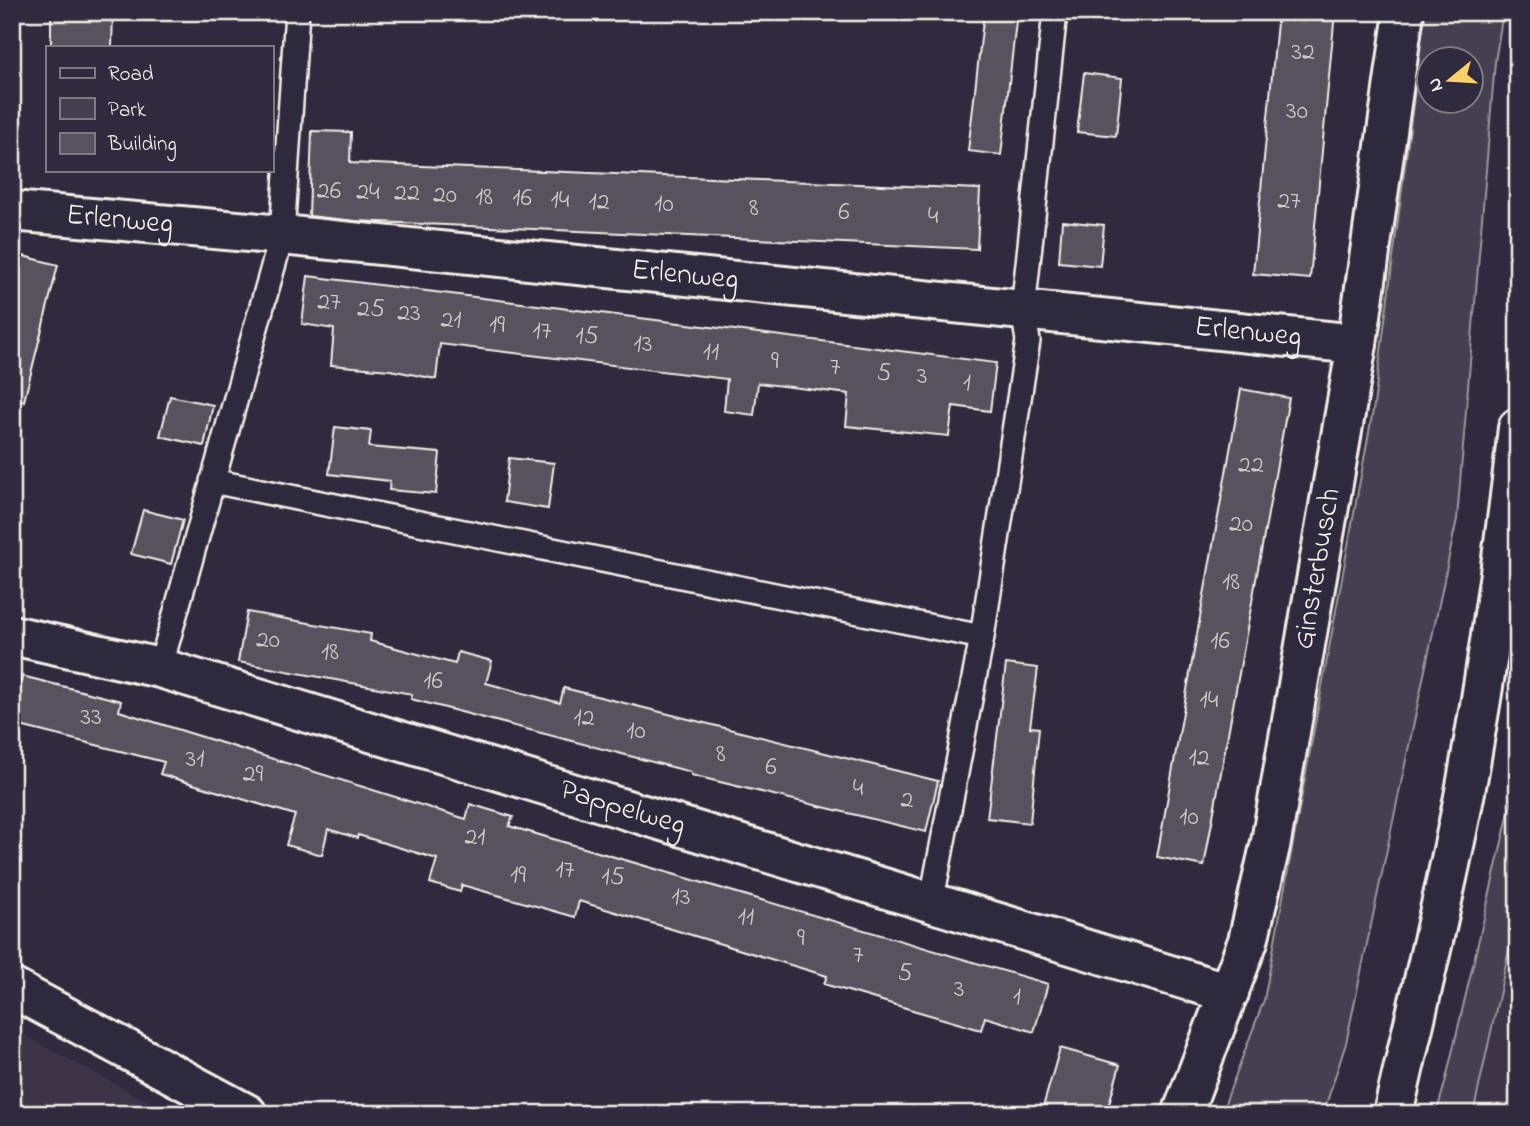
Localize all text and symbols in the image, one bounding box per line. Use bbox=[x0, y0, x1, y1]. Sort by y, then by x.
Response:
house number: 32 bbox=[1291, 34, 1315, 72]
legend bbox=[46, 46, 273, 172]
north arrow bbox=[1414, 46, 1484, 116]
text: Road bbox=[108, 60, 154, 90]
text: N bbox=[1421, 74, 1451, 95]
house number: 30 bbox=[1286, 93, 1308, 131]
text: Park bbox=[108, 96, 147, 126]
text: Building bbox=[107, 130, 177, 162]
house number: 26 bbox=[317, 173, 341, 211]
house number: 24 bbox=[356, 174, 380, 212]
house number: 22 bbox=[394, 175, 420, 213]
house number: 20 bbox=[433, 177, 457, 215]
house number: 18 bbox=[475, 179, 493, 217]
house number: 16 bbox=[512, 180, 532, 218]
house number: 14 bbox=[551, 182, 570, 220]
house number: 27 bbox=[1277, 183, 1301, 221]
house number: 12 bbox=[588, 184, 610, 222]
house number: 10 bbox=[654, 186, 674, 224]
house number: 8 bbox=[749, 190, 759, 228]
street label: Erlenweg bbox=[64, 194, 175, 247]
house number: 6 bbox=[838, 194, 850, 232]
house number: 4 bbox=[928, 198, 939, 236]
street label: Erlenweg bbox=[629, 249, 741, 303]
house number: 27 bbox=[317, 284, 341, 322]
house number: 25 bbox=[357, 291, 385, 329]
house number: 23 bbox=[397, 295, 421, 333]
house number: 21 bbox=[440, 302, 462, 340]
street label: Erlenweg bbox=[1192, 306, 1304, 360]
house number: 19 bbox=[489, 307, 505, 345]
house number: 17 bbox=[533, 313, 552, 351]
house number: 15 bbox=[575, 318, 599, 356]
house number: 13 bbox=[633, 326, 653, 364]
house number: 11 bbox=[703, 334, 719, 372]
house number: 9 bbox=[771, 343, 779, 381]
house number: 7 bbox=[830, 349, 841, 387]
house number: 5 bbox=[877, 355, 892, 393]
house number: 3 bbox=[917, 358, 927, 396]
house number: 1 bbox=[963, 365, 971, 403]
house number: 22 bbox=[1238, 447, 1264, 485]
street label: Ginsterbusch bbox=[1283, 485, 1354, 653]
house number: 20 bbox=[1229, 506, 1253, 544]
house number: 18 bbox=[1222, 564, 1240, 602]
house number: 20 bbox=[256, 622, 280, 660]
house number: 16 bbox=[1210, 623, 1230, 661]
house number: 18 bbox=[321, 634, 339, 672]
house number: 16 bbox=[423, 663, 443, 701]
house number: 14 bbox=[1200, 682, 1219, 720]
house number: 33 bbox=[80, 699, 102, 737]
house number: 12 bbox=[573, 700, 595, 738]
house number: 10 bbox=[626, 713, 646, 751]
house number: 8 bbox=[716, 736, 726, 774]
house number: 12 bbox=[1188, 740, 1210, 778]
house number: 31 bbox=[185, 741, 205, 779]
house number: 6 bbox=[765, 749, 777, 787]
house number: 29 bbox=[243, 756, 264, 794]
street label: Pappelweg bbox=[554, 769, 691, 848]
house number: 4 bbox=[853, 770, 864, 808]
house number: 2 bbox=[901, 782, 914, 820]
house number: 10 bbox=[1179, 799, 1199, 837]
house number: 21 bbox=[464, 819, 486, 857]
house number: 17 bbox=[556, 852, 575, 890]
house number: 19 bbox=[510, 857, 526, 895]
house number: 15 bbox=[601, 859, 625, 897]
house number: 13 bbox=[671, 879, 691, 917]
house number: 11 bbox=[738, 899, 754, 937]
house number: 9 bbox=[797, 920, 805, 958]
house number: 7 bbox=[853, 937, 864, 975]
house number: 5 bbox=[898, 955, 913, 993]
house number: 3 bbox=[954, 971, 964, 1009]
house number: 1 bbox=[1013, 979, 1021, 1017]

